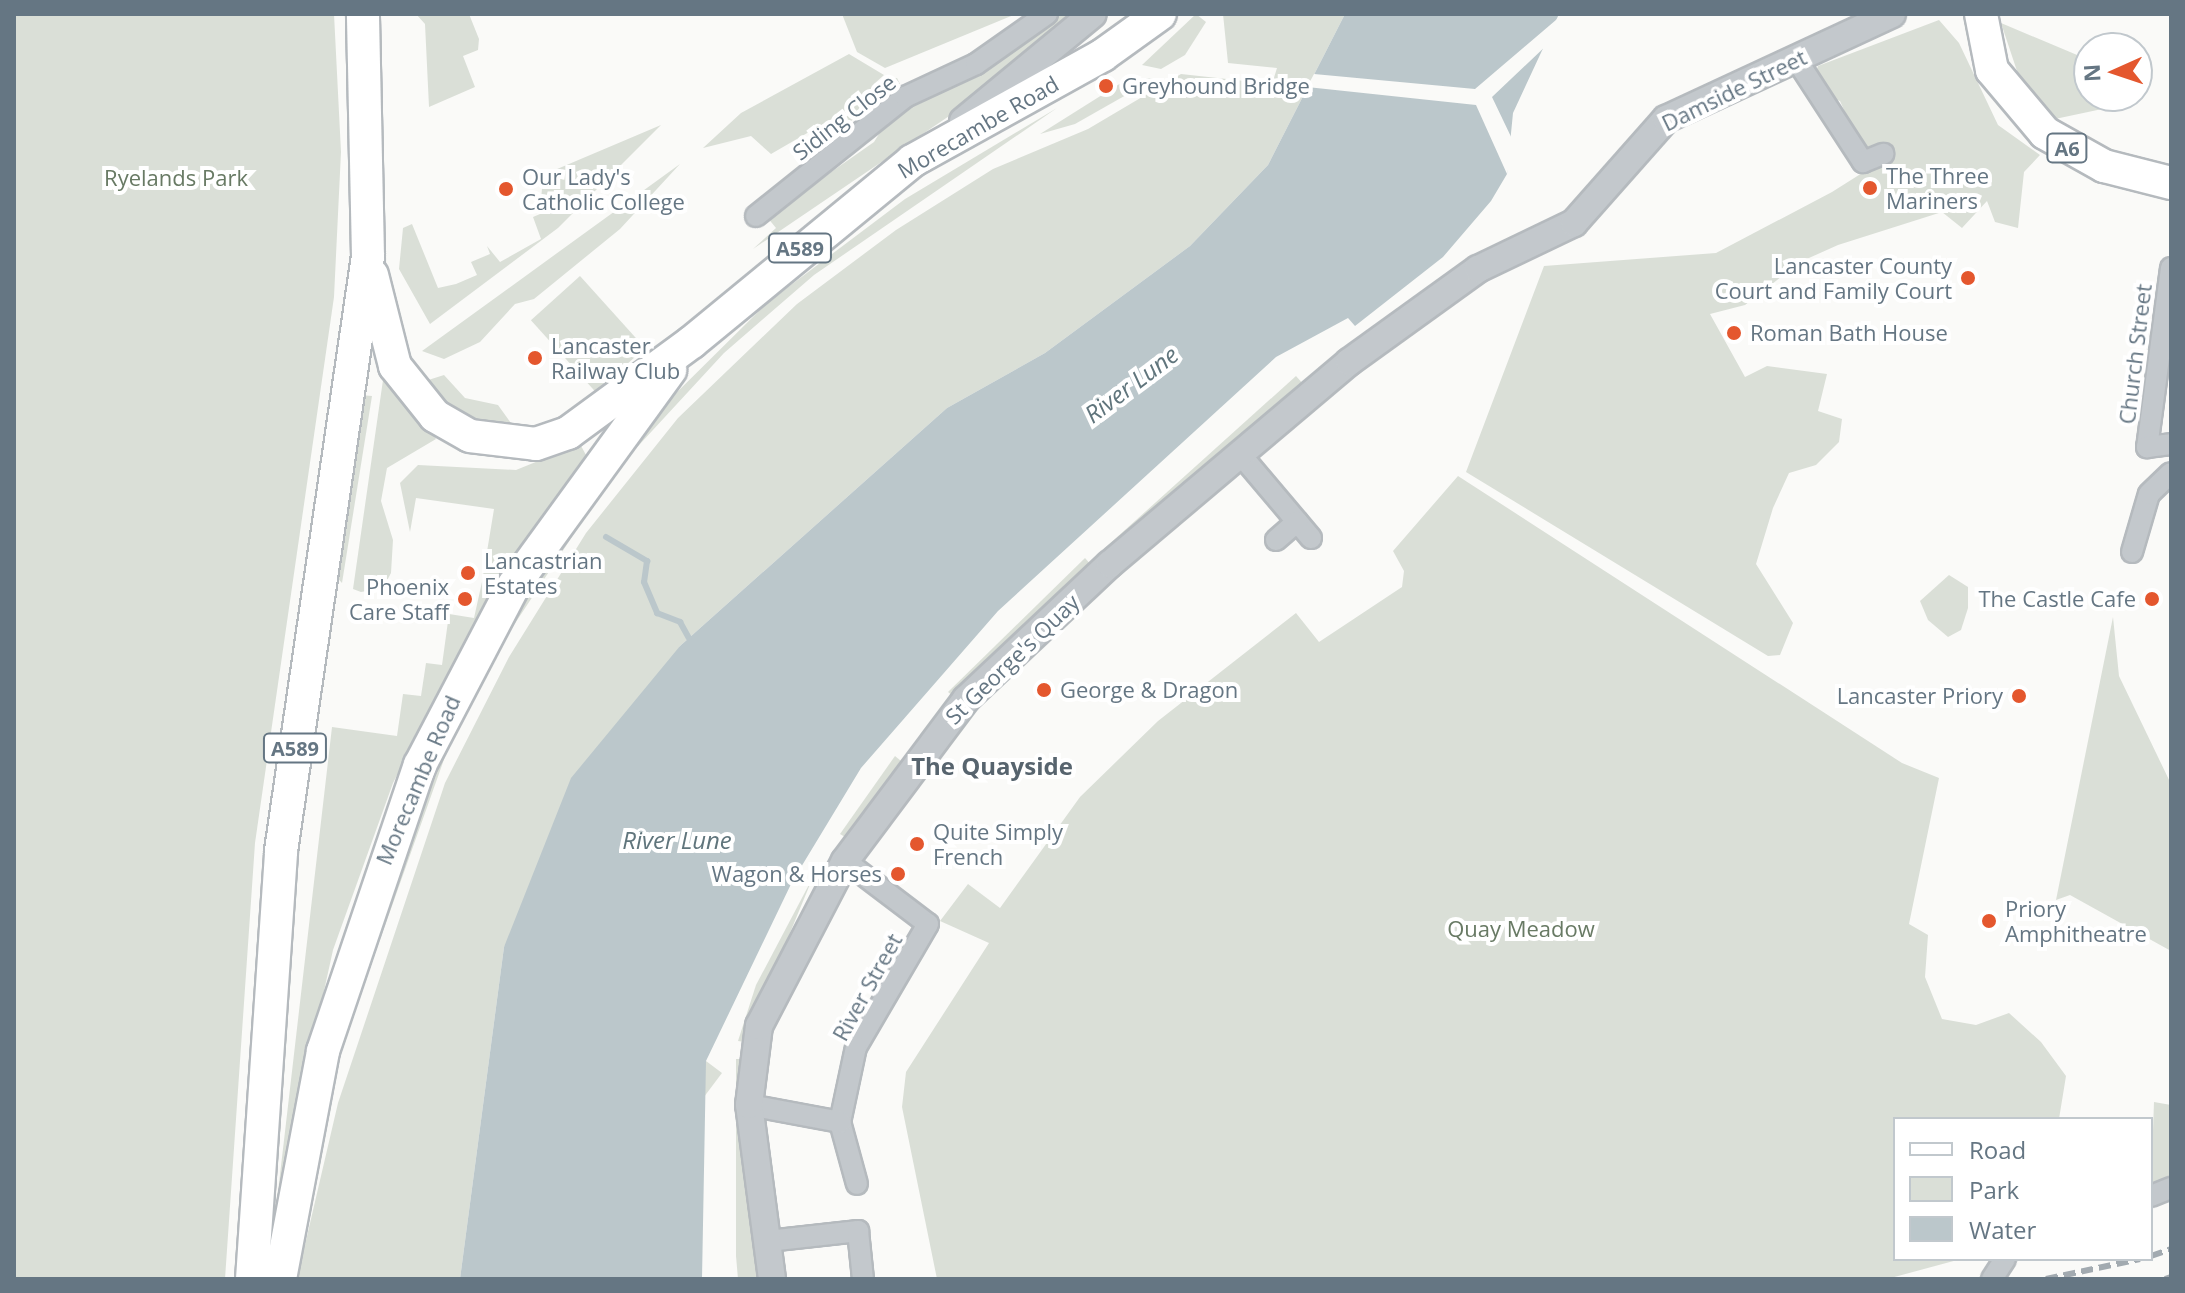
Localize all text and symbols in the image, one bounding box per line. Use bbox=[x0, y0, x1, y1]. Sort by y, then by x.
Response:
north arrow bbox=[2073, 32, 2153, 112]
street label: Damside Street bbox=[1657, 44, 1811, 136]
text: N bbox=[2076, 63, 2106, 83]
street label: Siding Close bbox=[787, 69, 901, 165]
street label: Morecambe Road bbox=[893, 70, 1063, 184]
place label: Greyhound Bridge bbox=[1122, 73, 1310, 99]
marker: Greyhound Bridge bbox=[1097, 77, 1115, 95]
road number: A6 bbox=[2045, 132, 2089, 164]
place label: The Three Mariners bbox=[1886, 162, 1989, 214]
place label: Our Lady's Catholic College bbox=[522, 163, 685, 214]
park label: Ryelands Park bbox=[104, 165, 248, 191]
marker: The Three Mariners bbox=[1861, 179, 1879, 197]
marker: Our Lady's Catholic College bbox=[497, 180, 515, 198]
road number: A589 bbox=[766, 232, 834, 264]
place label: Lancaster County Court and Family Court bbox=[1715, 252, 1952, 304]
marker: Lancaster County Court and Family Court bbox=[1959, 269, 1977, 287]
street label: Church Street bbox=[2113, 282, 2157, 426]
place label: Roman Bath House bbox=[1750, 320, 1948, 346]
marker: Roman Bath House bbox=[1725, 324, 1743, 342]
place label: Lancaster Railway Club bbox=[551, 332, 680, 384]
water label: River Lune bbox=[1079, 340, 1183, 428]
marker: Lancaster Railway Club bbox=[526, 349, 544, 367]
place label: Lancastrian Estates bbox=[484, 547, 603, 598]
marker: Lancastrian Estates bbox=[459, 564, 477, 582]
place label: Phoenix Care Staff bbox=[349, 573, 449, 624]
place label: The Castle Cafe bbox=[1978, 586, 2136, 612]
street label: St George's Quay bbox=[940, 589, 1084, 729]
marker: Phoenix Care Staff bbox=[456, 590, 474, 608]
marker: The Castle Cafe bbox=[2143, 590, 2161, 608]
place label: George & Dragon bbox=[1060, 677, 1238, 703]
marker: George & Dragon bbox=[1035, 681, 1053, 699]
place label: Lancaster Priory bbox=[1837, 683, 2003, 709]
marker: Lancaster Priory bbox=[2010, 687, 2028, 705]
street label: Morecambe Road bbox=[370, 691, 466, 869]
road number: A589 bbox=[261, 732, 329, 764]
district label: The Quayside bbox=[911, 752, 1073, 780]
place label: Quite Simply French bbox=[933, 818, 1063, 870]
water label: River Lune bbox=[622, 826, 732, 854]
marker: Quite Simply French bbox=[908, 835, 926, 853]
place label: Wagon & Horses bbox=[712, 861, 882, 887]
marker: Wagon & Horses bbox=[889, 865, 907, 883]
place label: Priory Amphitheatre bbox=[2005, 895, 2147, 946]
marker: Priory Amphitheatre bbox=[1980, 912, 1998, 930]
park label: Quay Meadow bbox=[1447, 916, 1595, 942]
street label: River Street bbox=[827, 929, 907, 1045]
legend bbox=[1893, 1117, 2153, 1261]
text: Road bbox=[1969, 1133, 2026, 1166]
text: Park bbox=[1969, 1173, 2019, 1206]
text: Water bbox=[1969, 1213, 2036, 1246]

